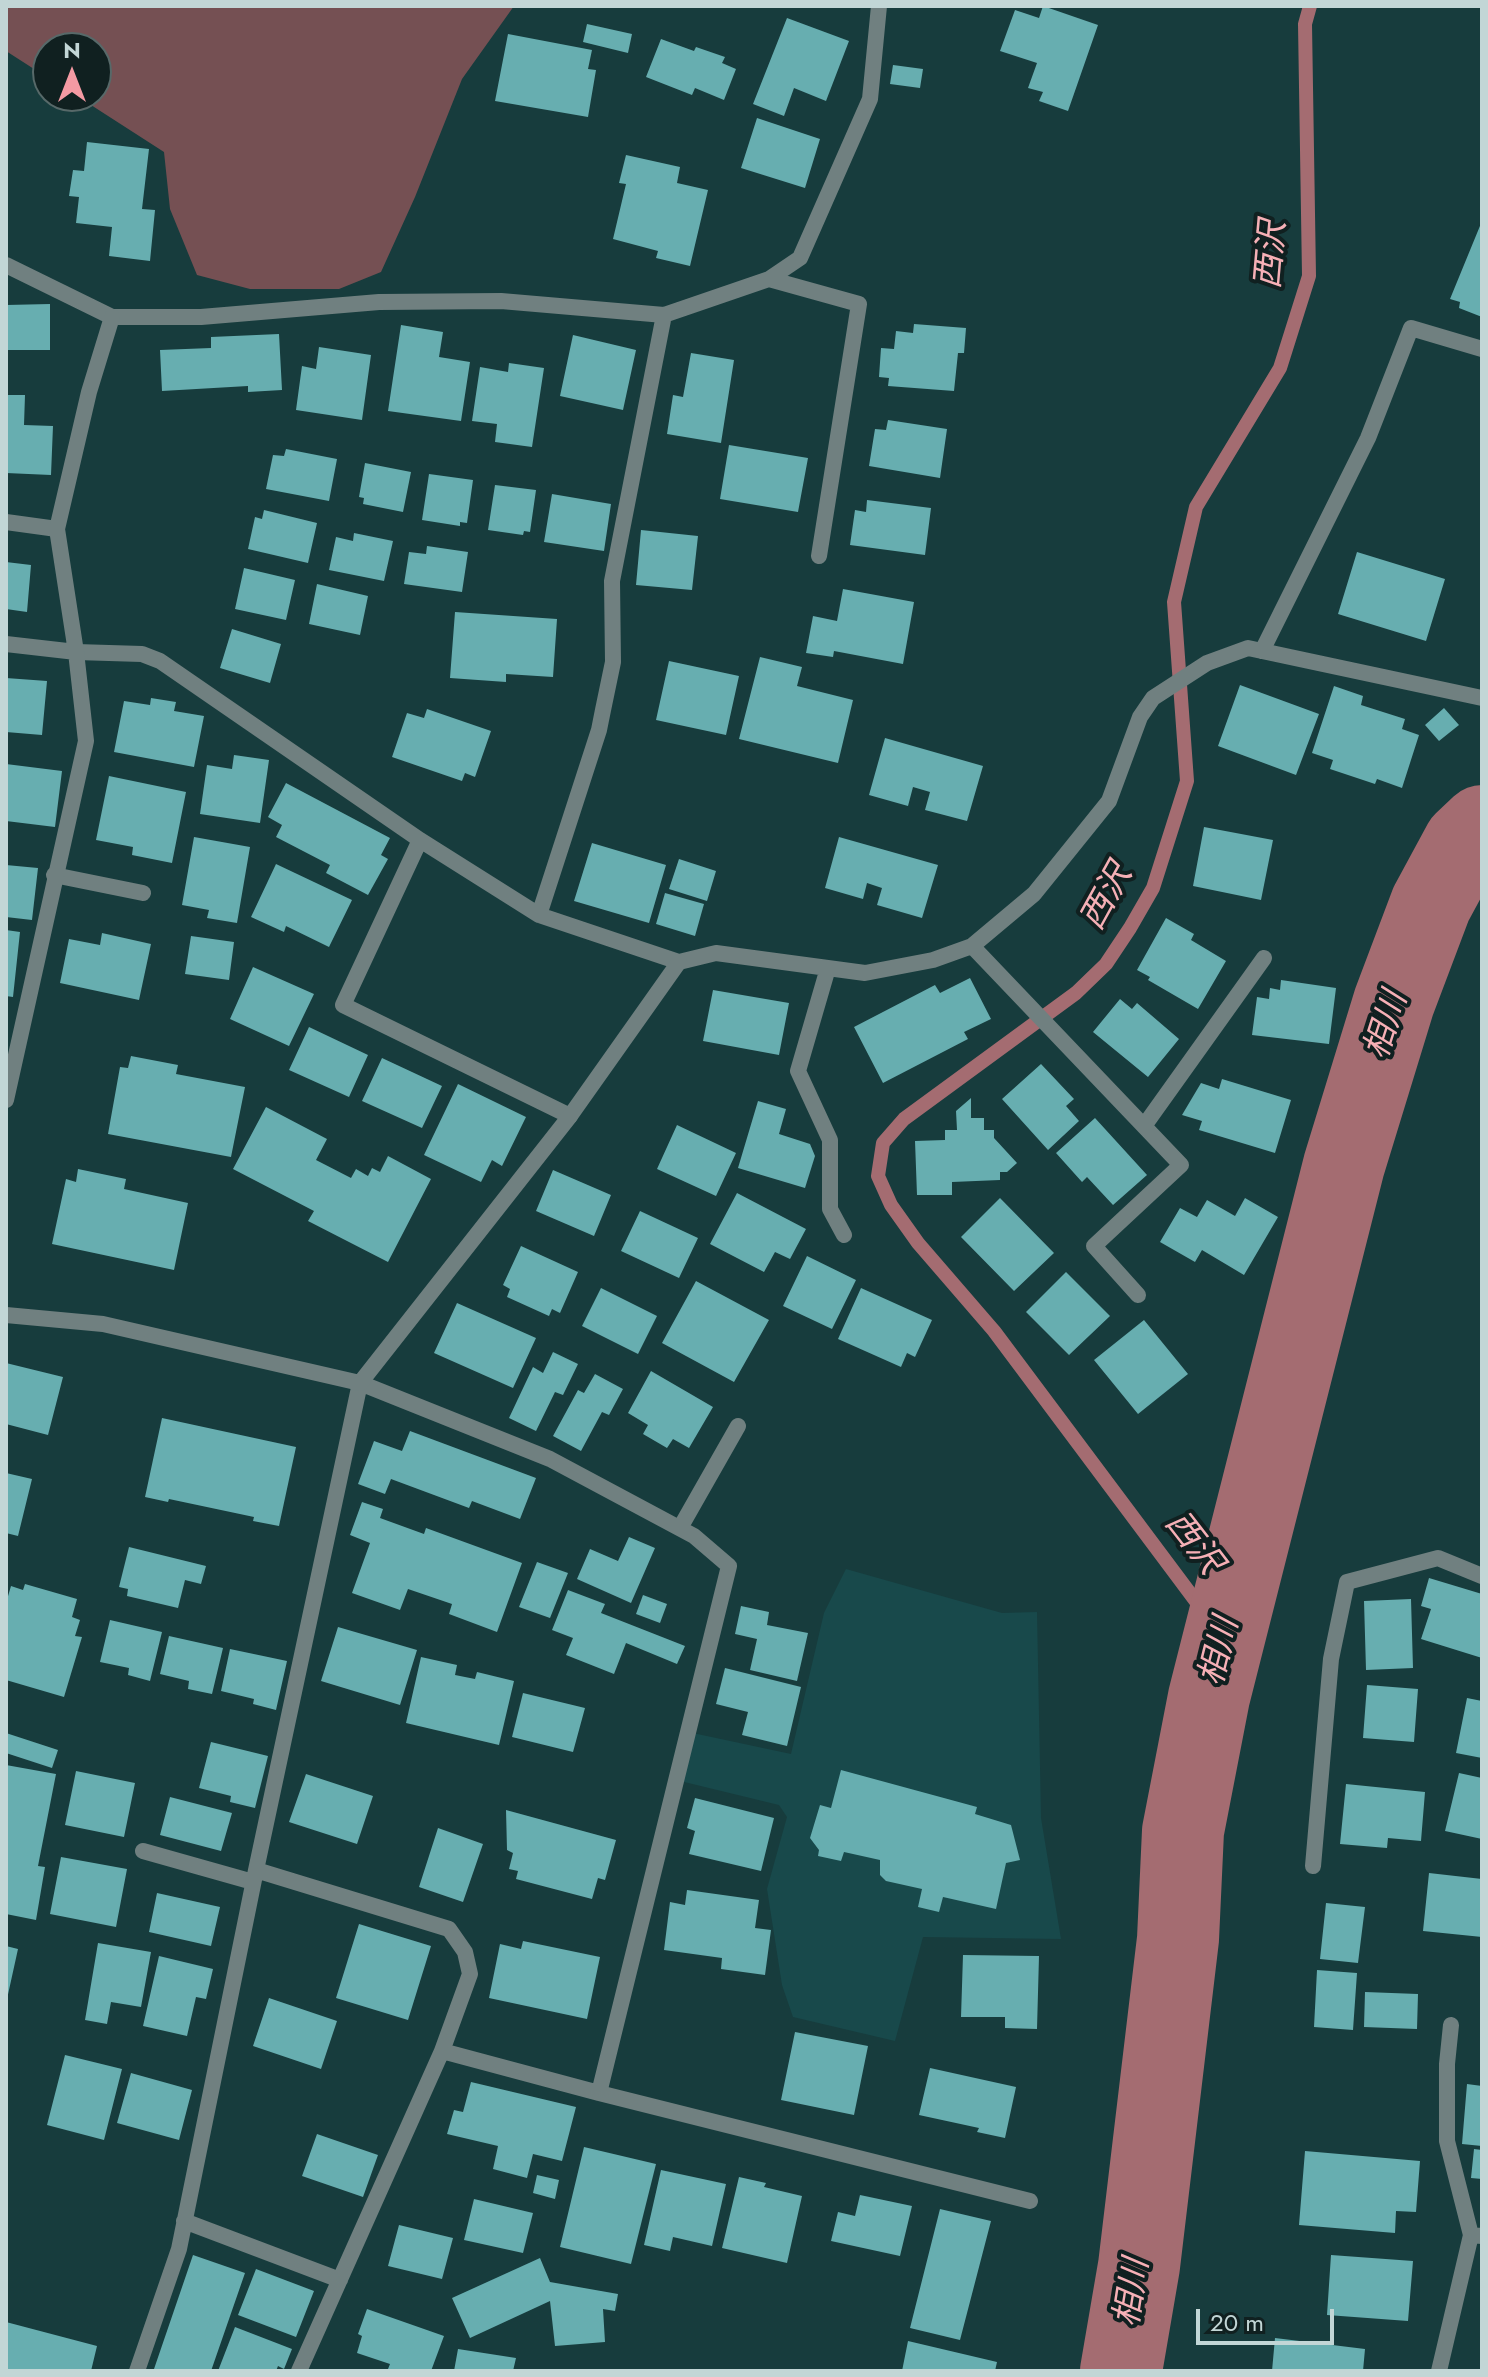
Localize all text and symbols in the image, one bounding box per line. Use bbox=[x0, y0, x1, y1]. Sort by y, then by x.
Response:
north arrow bbox=[32, 32, 112, 112]
text: N bbox=[63, 34, 81, 66]
water label: 西沢 bbox=[1250, 219, 1296, 291]
water label: 西沢 bbox=[1074, 858, 1142, 938]
water label: 相川 bbox=[1358, 987, 1418, 1065]
water label: 西沢 bbox=[1155, 1505, 1229, 1583]
water label: 相川 bbox=[1193, 1614, 1249, 1690]
water label: 相川 bbox=[1109, 2256, 1159, 2330]
scale bar bbox=[1200, 2293, 1338, 2343]
text: 20 m bbox=[1210, 2305, 1264, 2340]

